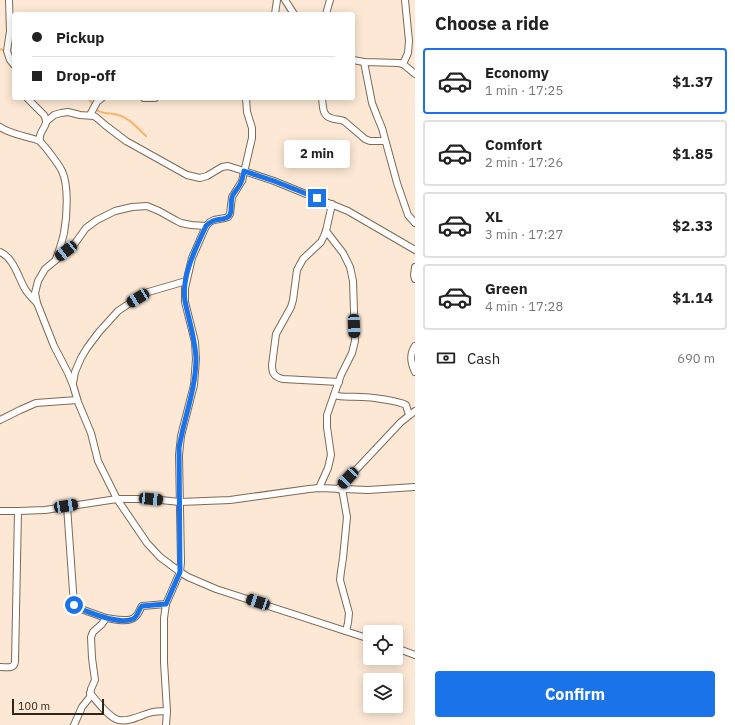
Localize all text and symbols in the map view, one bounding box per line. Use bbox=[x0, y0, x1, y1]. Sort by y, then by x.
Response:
text: Choose a ride bbox=[435, 12, 549, 35]
text: Pickup bbox=[56, 28, 104, 47]
icon: car bbox=[437, 63, 473, 99]
text: Economy bbox=[485, 63, 549, 82]
text: Drop-off bbox=[56, 66, 116, 85]
text: $1.37 bbox=[672, 72, 713, 91]
text: 1 min · 17:25 bbox=[485, 82, 563, 99]
icon: car bbox=[437, 135, 473, 171]
text: Comfort bbox=[485, 135, 542, 154]
callout: 2 min bbox=[284, 140, 350, 168]
text: $1.85 bbox=[672, 144, 713, 163]
text: 2 min bbox=[300, 145, 334, 162]
text: 2 min · 17:26 bbox=[485, 154, 563, 171]
route end bbox=[308, 189, 326, 207]
icon: car bbox=[437, 207, 473, 243]
text: XL bbox=[485, 207, 503, 226]
text: $2.33 bbox=[672, 216, 713, 235]
text: 3 min · 17:27 bbox=[485, 226, 563, 243]
car bbox=[53, 239, 79, 263]
icon: car bbox=[437, 279, 473, 315]
text: Green bbox=[485, 279, 528, 298]
car bbox=[125, 287, 151, 309]
text: $1.14 bbox=[672, 288, 713, 307]
text: 4 min · 17:28 bbox=[485, 298, 563, 315]
car bbox=[348, 314, 360, 338]
icon: cash bbox=[435, 347, 457, 369]
text: Cash bbox=[467, 349, 500, 368]
text: 690 m bbox=[677, 350, 715, 367]
car bbox=[335, 465, 361, 491]
car bbox=[139, 492, 163, 506]
car bbox=[53, 498, 79, 514]
car bbox=[245, 593, 271, 611]
route start bbox=[65, 596, 83, 614]
map controls bbox=[363, 625, 403, 713]
button: locate bbox=[363, 625, 403, 665]
button: Confirm bbox=[435, 671, 715, 717]
button: layers bbox=[363, 673, 403, 713]
scale bar bbox=[12, 697, 104, 716]
text: 100 m bbox=[18, 699, 50, 713]

